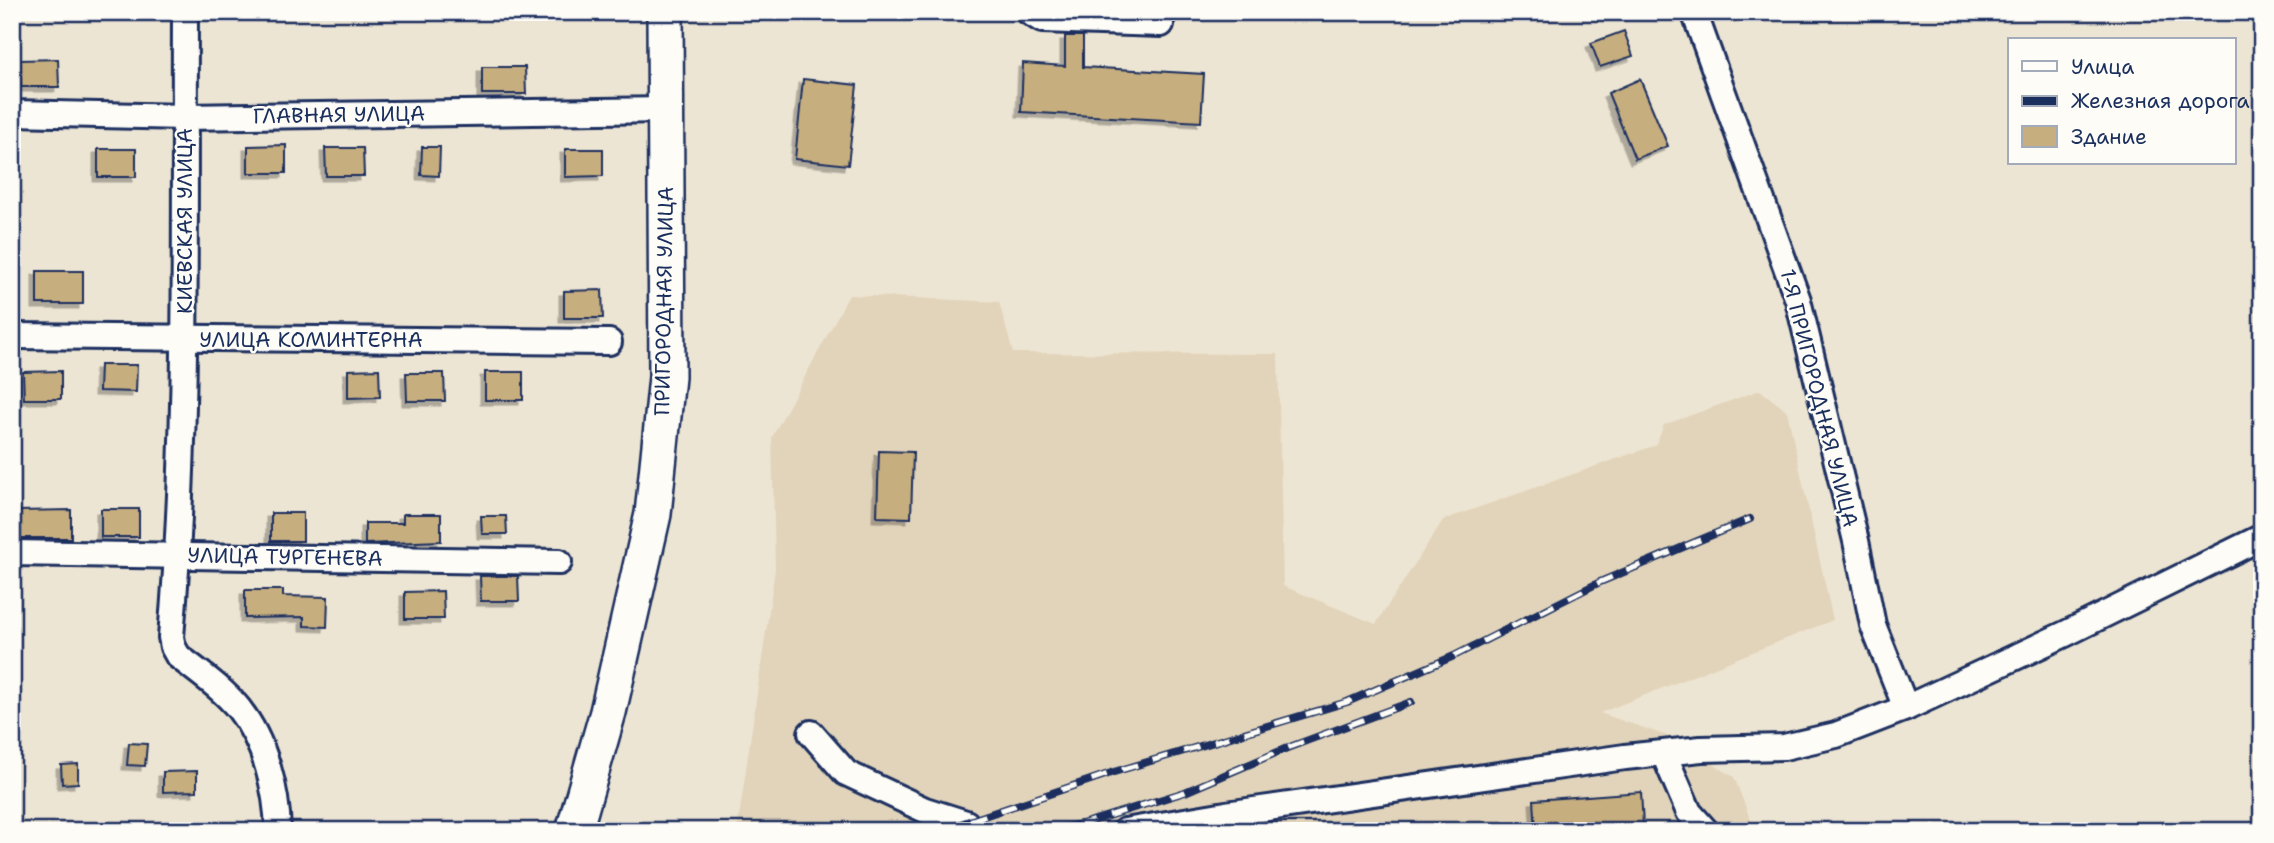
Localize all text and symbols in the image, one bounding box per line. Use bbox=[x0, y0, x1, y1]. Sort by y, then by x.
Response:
legend bbox=[2008, 38, 2236, 164]
text: Улица bbox=[2071, 53, 2134, 81]
text: Железная дорога bbox=[2071, 87, 2250, 115]
street label: ГЛАВНАЯ УЛИЦА bbox=[253, 99, 425, 131]
text: Здание bbox=[2071, 123, 2147, 151]
street label: КИЕВСКАЯ УЛИЦА bbox=[171, 128, 199, 314]
street label: ПРИГОРОДНАЯ УЛИЦА bbox=[648, 186, 680, 416]
street label: 1-Я ПРИГОРОДНАЯ УЛИЦА bbox=[1773, 266, 1865, 530]
street label: УЛИЦА КОМИНТЕРНА bbox=[199, 326, 423, 354]
street label: УЛИЦА ТУРГЕНЕВА bbox=[187, 541, 383, 573]

